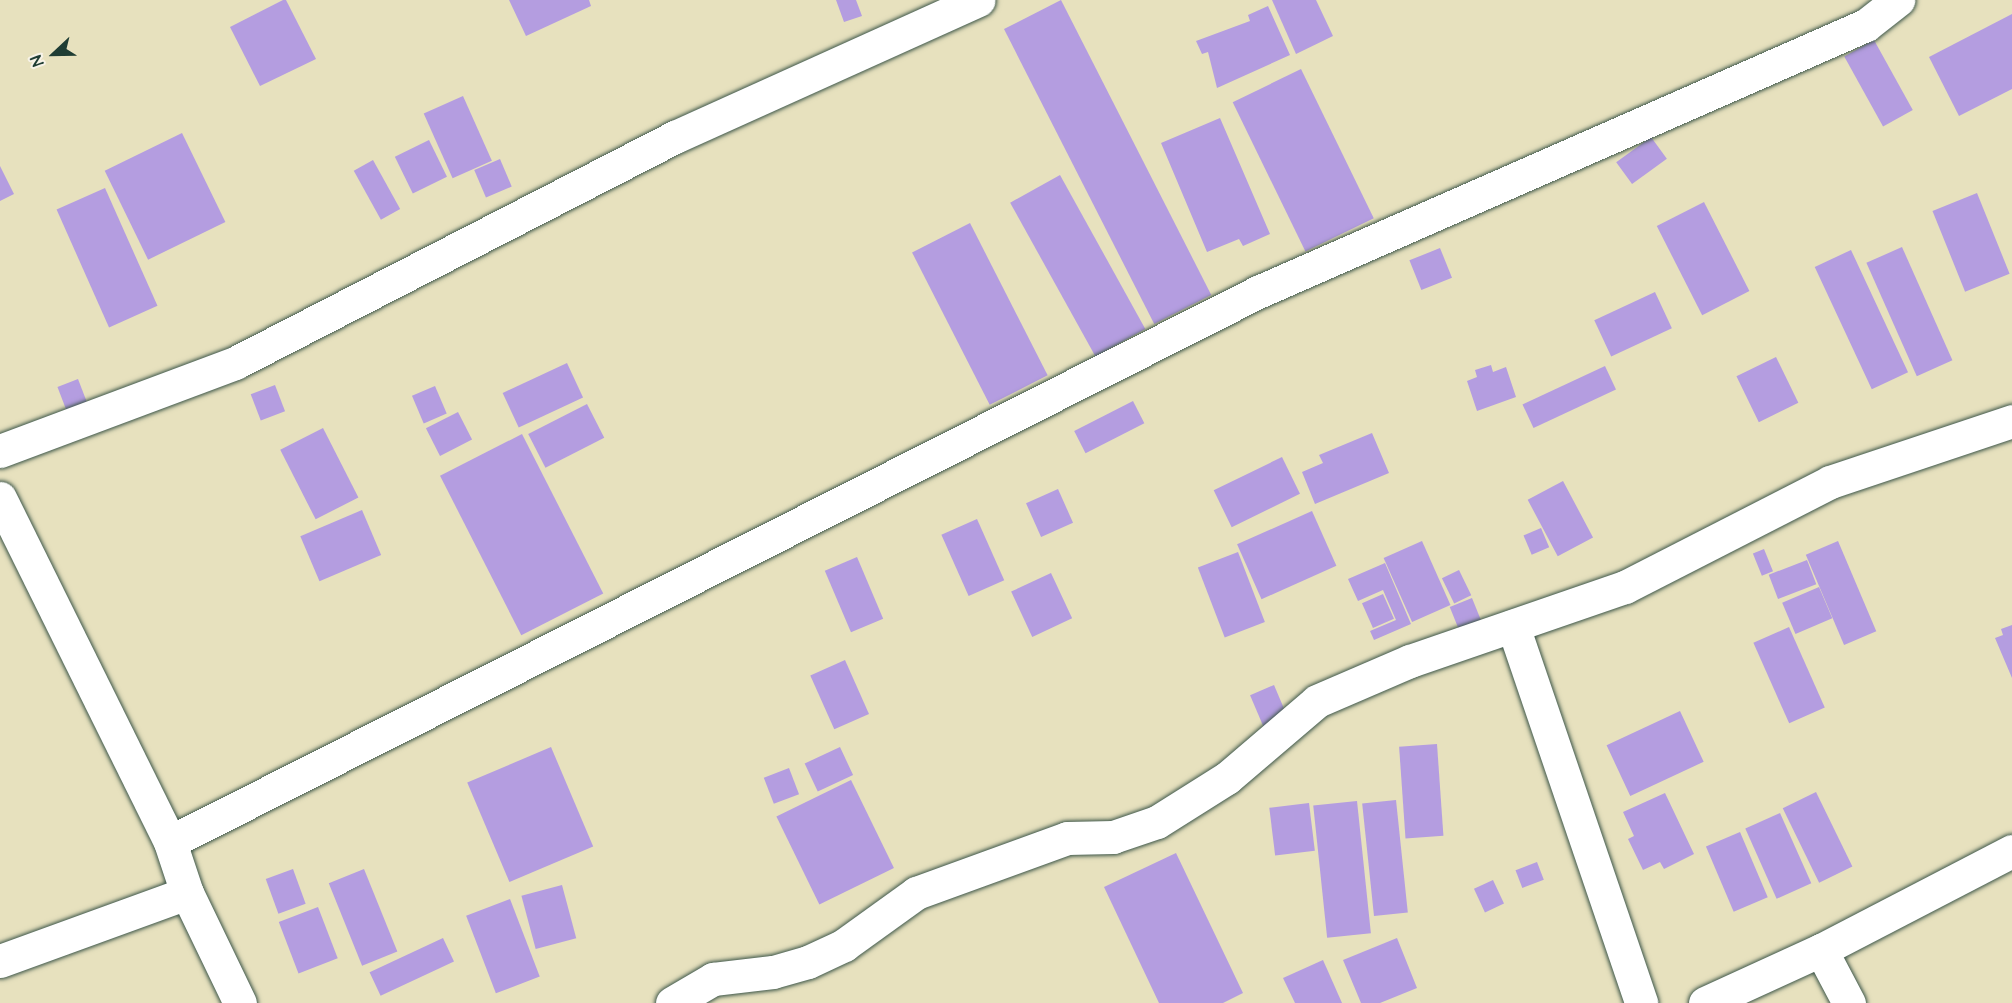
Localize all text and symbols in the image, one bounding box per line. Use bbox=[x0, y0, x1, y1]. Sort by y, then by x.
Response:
north arrow bbox=[24, 24, 84, 84]
text: N bbox=[25, 52, 49, 70]

